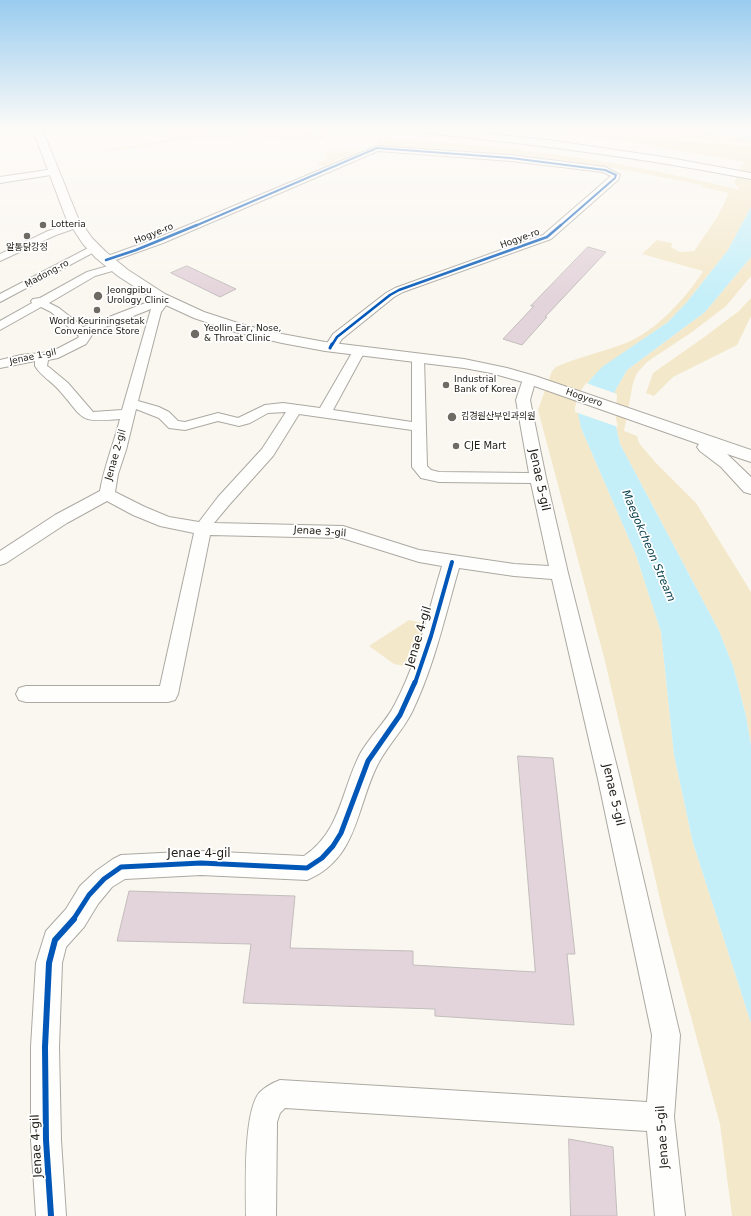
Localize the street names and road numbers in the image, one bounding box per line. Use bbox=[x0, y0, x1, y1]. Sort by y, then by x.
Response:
street label: Hogye-ro bbox=[133, 221, 175, 247]
street label: Hogye-ro bbox=[499, 227, 541, 251]
street label: Madong-ro bbox=[23, 258, 71, 290]
street label: Jenae 1-gil bbox=[9, 347, 57, 367]
street label: Hogyero bbox=[564, 387, 604, 409]
street label: Jenae 2-gil bbox=[103, 428, 129, 482]
street label: Jenae 5-gil bbox=[525, 448, 553, 512]
street label: Jenae 3-gil bbox=[293, 524, 347, 540]
street label: Jenae 4-gil bbox=[403, 605, 435, 669]
street label: Jenae 5-gil bbox=[599, 763, 627, 827]
street label: Jenae 4-gil bbox=[167, 847, 231, 861]
street label: Jenae 5-gil bbox=[654, 1105, 672, 1169]
street label: Jenae 4-gil bbox=[28, 1114, 46, 1178]

